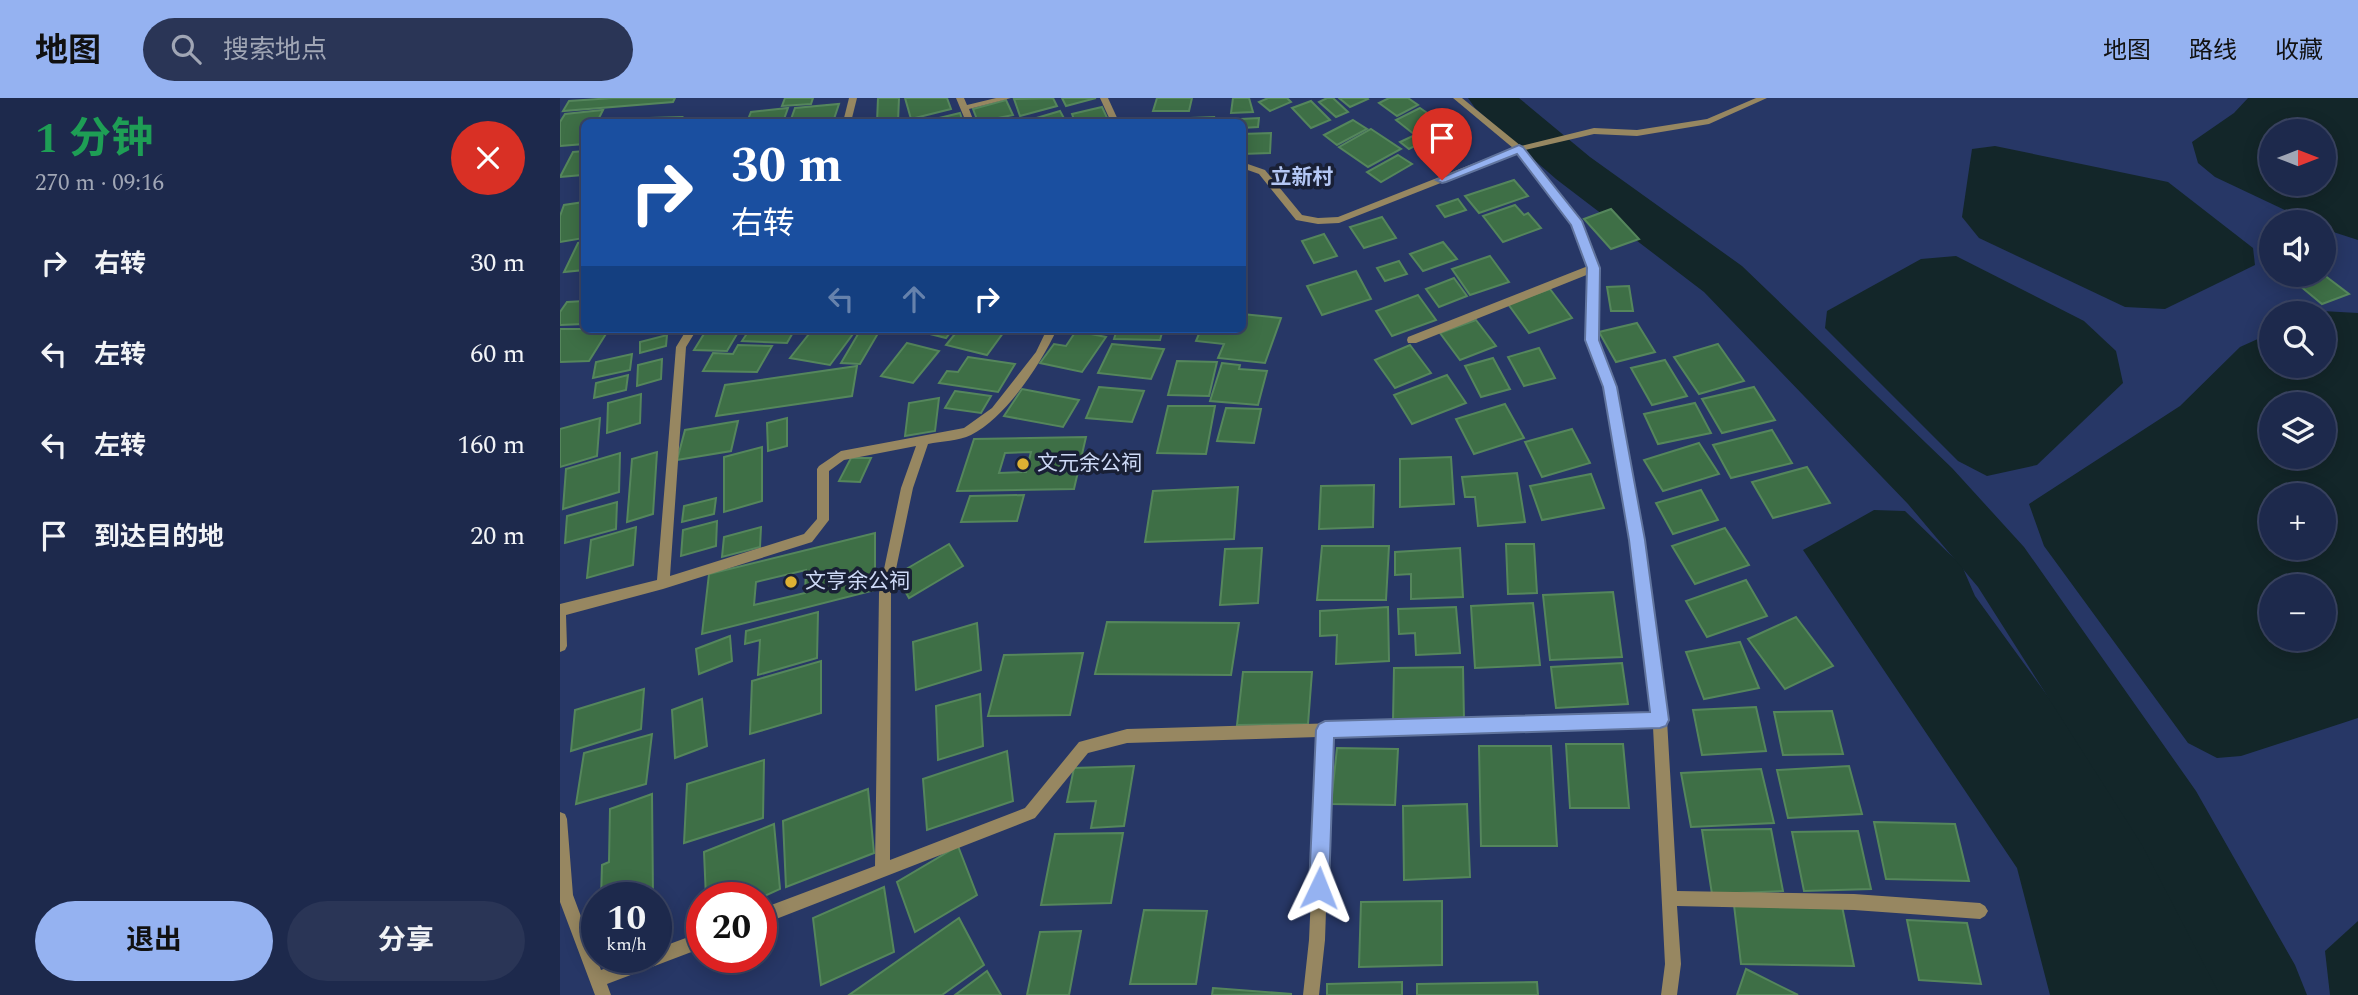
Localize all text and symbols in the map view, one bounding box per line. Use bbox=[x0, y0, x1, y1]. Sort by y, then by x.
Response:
search box bbox=[143, 18, 633, 81]
text: 地图 bbox=[35, 26, 101, 76]
icon: search bbox=[167, 30, 205, 68]
text: 搜索地点 bbox=[223, 30, 327, 70]
text: 地图 bbox=[2103, 33, 2151, 69]
text: 路线 bbox=[2189, 33, 2237, 69]
text: 收藏 bbox=[2275, 33, 2323, 69]
text: 1 分钟 bbox=[35, 108, 153, 171]
pin bbox=[1412, 108, 1472, 180]
icon: arrive bbox=[1423, 119, 1461, 157]
north arrow bbox=[2259, 119, 2336, 196]
map controls bbox=[2259, 119, 2336, 651]
button: close bbox=[451, 121, 525, 195]
text: 30 m bbox=[731, 129, 842, 204]
icon: right bbox=[616, 147, 707, 238]
district label: 立新村 bbox=[1271, 162, 1334, 194]
text: 270 m · 09:16 bbox=[35, 166, 164, 201]
text: 右转 bbox=[731, 200, 795, 249]
button: sound bbox=[2259, 210, 2336, 287]
text: 30 m bbox=[470, 243, 525, 283]
icon: right bbox=[35, 244, 73, 282]
text: 右转 bbox=[94, 244, 146, 284]
icon: left bbox=[822, 280, 860, 318]
icon: ahead bbox=[895, 280, 933, 318]
icon: right bbox=[968, 280, 1006, 318]
button: search bbox=[2259, 301, 2336, 378]
text: 60 m bbox=[470, 334, 525, 374]
icon: left bbox=[35, 335, 73, 373]
text: 左转 bbox=[94, 335, 146, 375]
button: layers bbox=[2259, 392, 2336, 469]
text: 160 m bbox=[457, 425, 525, 465]
icon: left bbox=[35, 426, 73, 464]
text: 左转 bbox=[94, 426, 146, 466]
place label: 文元余公祠 bbox=[1037, 448, 1142, 480]
marker: 文元余公祠 bbox=[1015, 456, 1031, 472]
button: + bbox=[2259, 483, 2336, 560]
text: 20 m bbox=[470, 516, 525, 556]
icon: arrive bbox=[35, 517, 73, 555]
text: 到达目的地 bbox=[94, 517, 224, 557]
place label: 文亨余公祠 bbox=[805, 566, 910, 598]
marker: 文亨余公祠 bbox=[783, 574, 799, 590]
button: − bbox=[2259, 574, 2336, 651]
position arrow bbox=[1282, 851, 1356, 925]
speed limit sign: 20 bbox=[686, 882, 777, 973]
text: 10 bbox=[607, 892, 646, 945]
button: 退出 bbox=[35, 901, 273, 981]
button: 分享 bbox=[287, 901, 525, 981]
text: km/h bbox=[606, 931, 647, 958]

